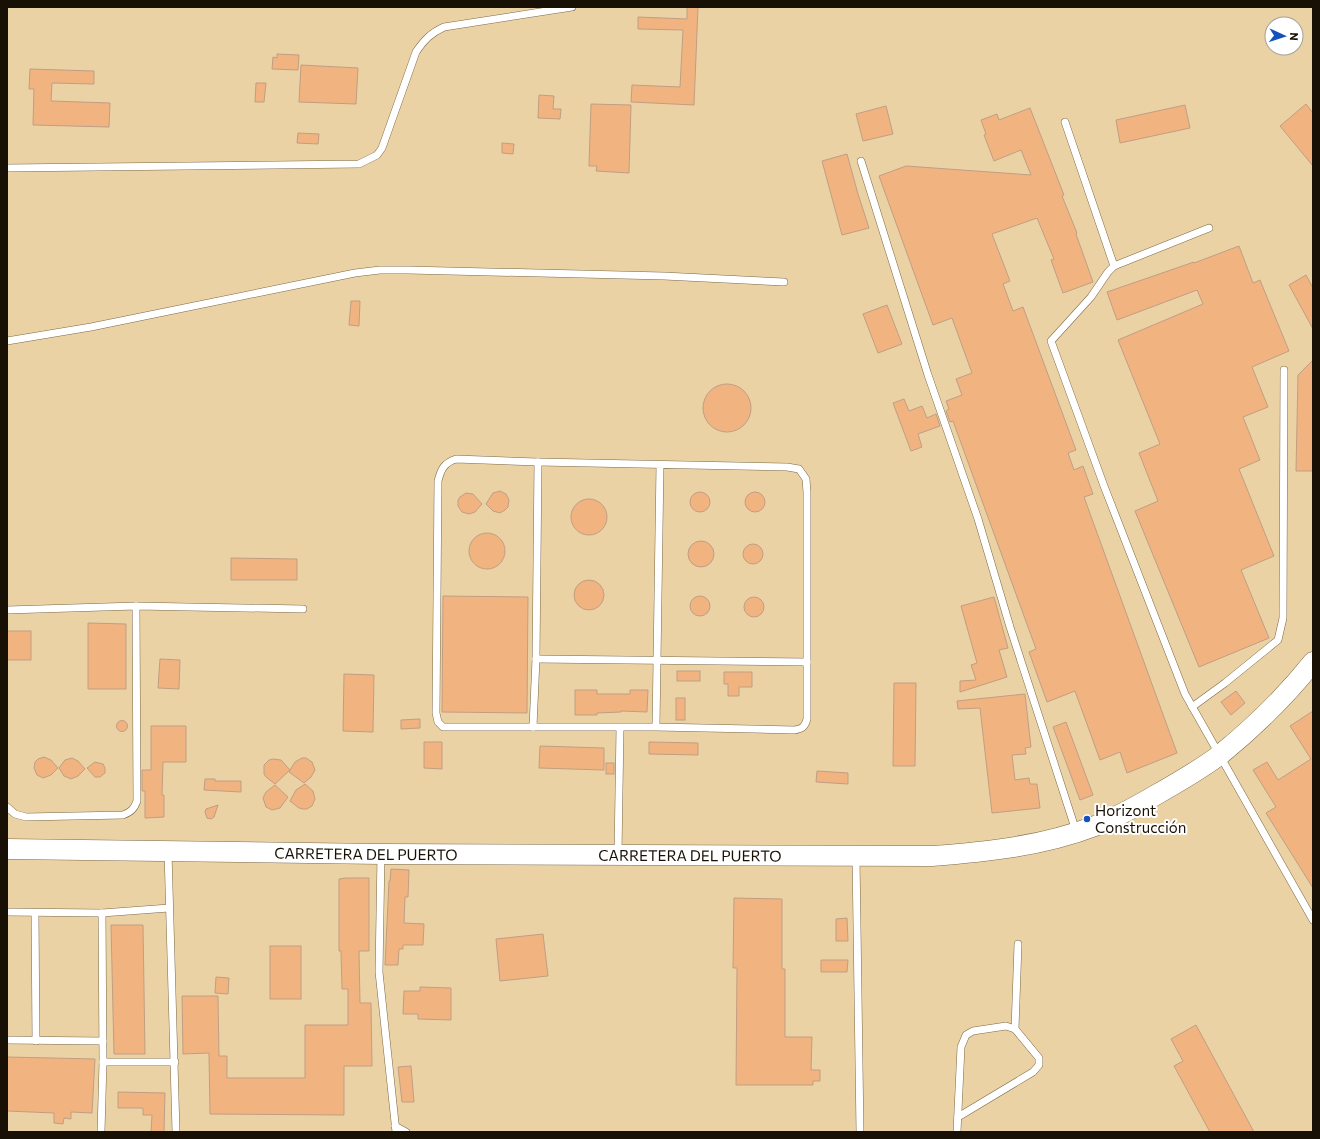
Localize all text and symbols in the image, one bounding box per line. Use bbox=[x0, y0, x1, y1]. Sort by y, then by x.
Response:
north arrow bbox=[1264, 16, 1304, 56]
text: N bbox=[1288, 32, 1301, 41]
place label: Horizont Construcción bbox=[1095, 801, 1186, 836]
marker: Horizont Construcción bbox=[1082, 814, 1092, 824]
street label: CARRETERA DEL PUERTO bbox=[274, 844, 458, 863]
street label: CARRETERA DEL PUERTO bbox=[598, 846, 782, 864]

